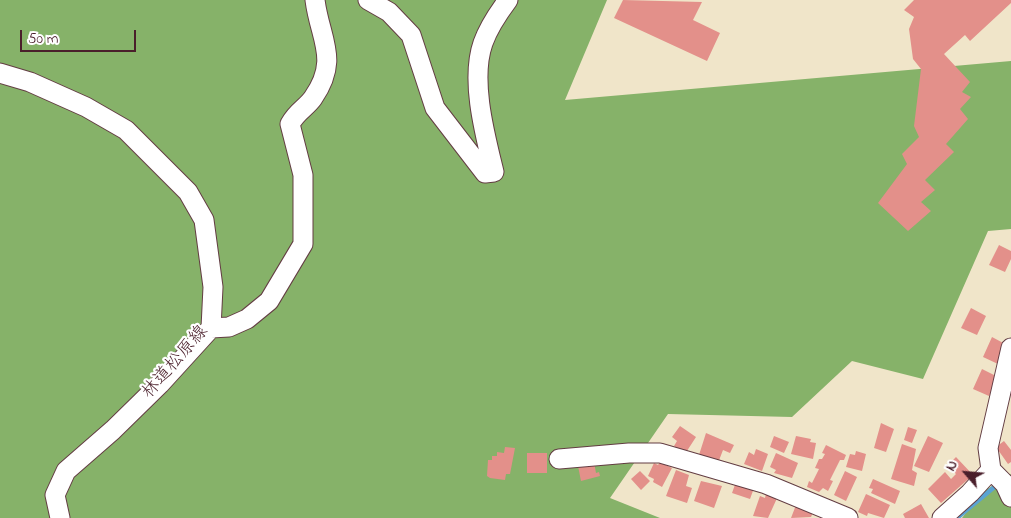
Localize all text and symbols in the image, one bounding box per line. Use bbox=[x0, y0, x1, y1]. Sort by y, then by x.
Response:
scale bar bbox=[22, 20, 139, 52]
text: 50 m bbox=[28, 28, 58, 50]
street label: 林道松原線 bbox=[138, 322, 214, 404]
north arrow bbox=[941, 448, 991, 498]
text: N bbox=[941, 457, 964, 475]

